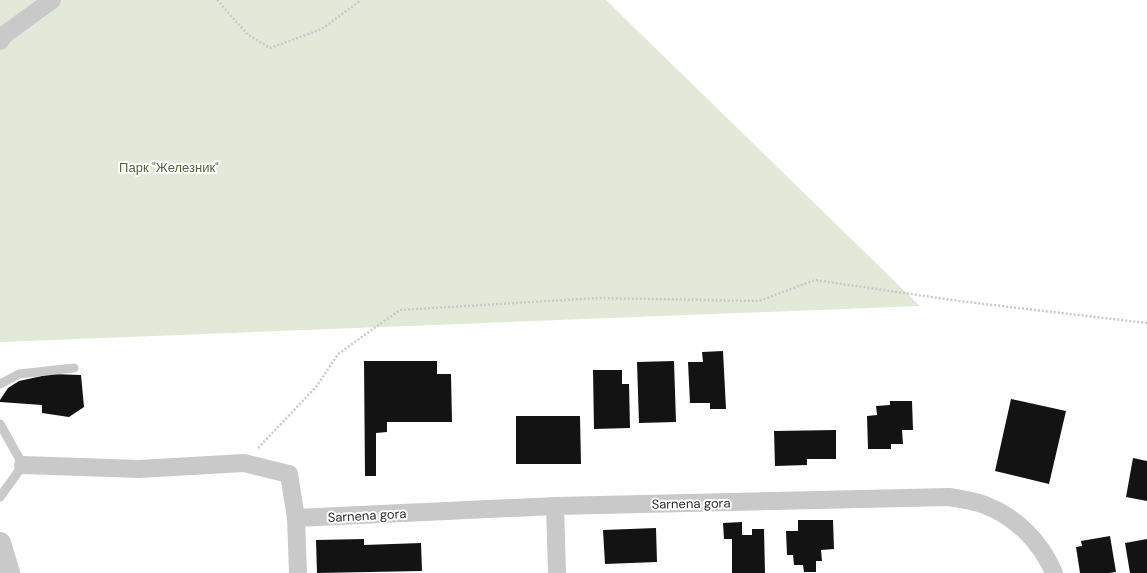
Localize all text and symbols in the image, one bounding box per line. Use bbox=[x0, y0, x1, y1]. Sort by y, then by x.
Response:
park label: Парк "Железник" bbox=[119, 159, 219, 176]
street label: Sarnena gora bbox=[651, 494, 731, 513]
street label: Sarnena gora bbox=[327, 505, 407, 526]

